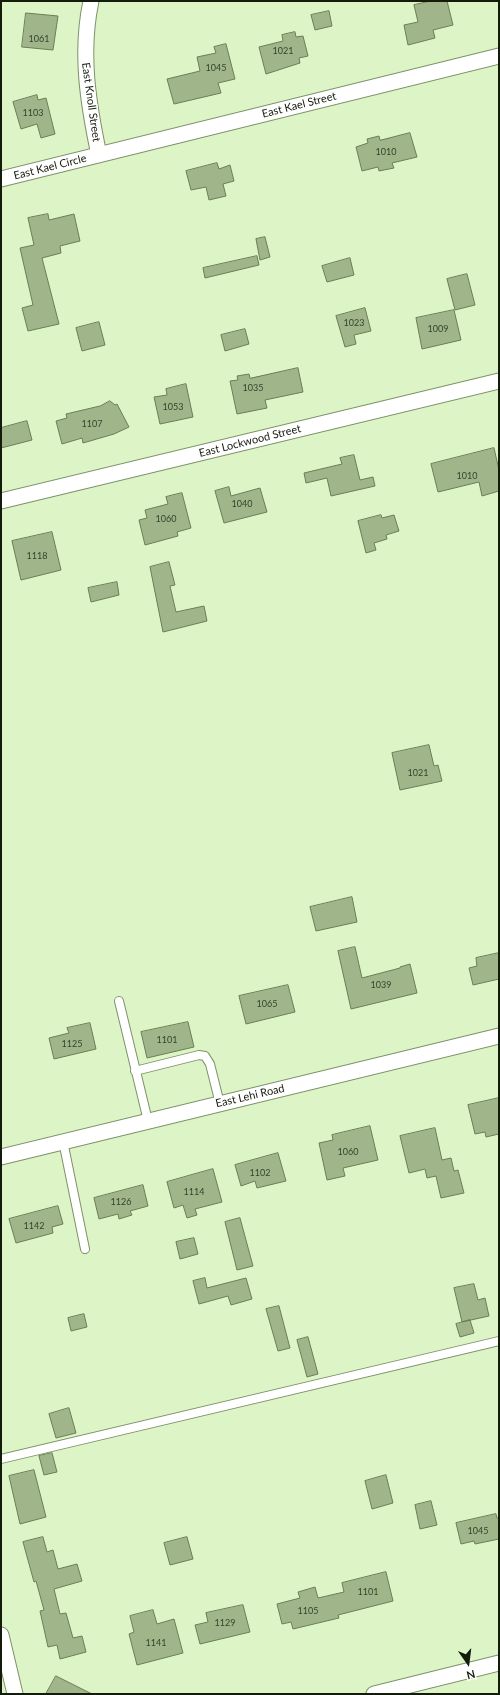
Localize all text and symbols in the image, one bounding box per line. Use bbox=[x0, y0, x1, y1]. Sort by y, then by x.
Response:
house number: 1061 bbox=[29, 34, 49, 44]
house number: 1021 bbox=[273, 46, 293, 56]
street label: East Knoll Street bbox=[79, 62, 103, 142]
house number: 1045 bbox=[206, 63, 226, 73]
street label: East Kael Street bbox=[260, 89, 338, 121]
house number: 1103 bbox=[23, 108, 43, 118]
house number: 1010 bbox=[376, 147, 396, 157]
street label: East Kael Circle bbox=[12, 152, 88, 182]
house number: 1023 bbox=[344, 318, 364, 328]
house number: 1009 bbox=[428, 324, 448, 334]
house number: 1035 bbox=[243, 383, 263, 393]
house number: 1053 bbox=[163, 402, 183, 412]
house number: 1107 bbox=[82, 419, 102, 429]
street label: East Lockwood Street bbox=[198, 422, 302, 460]
house number: 1010 bbox=[457, 471, 477, 481]
house number: 1040 bbox=[232, 499, 252, 509]
house number: 1060 bbox=[156, 514, 176, 524]
house number: 1118 bbox=[27, 551, 47, 561]
house number: 1021 bbox=[408, 768, 428, 778]
house number: 1039 bbox=[371, 980, 391, 990]
house number: 1065 bbox=[257, 999, 277, 1009]
house number: 1101 bbox=[157, 1035, 177, 1045]
house number: 1125 bbox=[62, 1039, 82, 1049]
street label: East Lehi Road bbox=[214, 1082, 286, 1110]
house number: 1060 bbox=[338, 1147, 358, 1157]
house number: 1102 bbox=[250, 1168, 270, 1178]
house number: 1114 bbox=[184, 1187, 204, 1197]
house number: 1126 bbox=[111, 1197, 131, 1207]
house number: 1142 bbox=[24, 1221, 44, 1231]
house number: 1045 bbox=[468, 1526, 488, 1536]
house number: 1101 bbox=[358, 1587, 378, 1597]
house number: 1105 bbox=[298, 1606, 318, 1616]
house number: 1129 bbox=[215, 1618, 235, 1628]
house number: 1141 bbox=[146, 1638, 166, 1648]
north arrow bbox=[448, 1643, 488, 1683]
text: N bbox=[465, 1668, 477, 1682]

